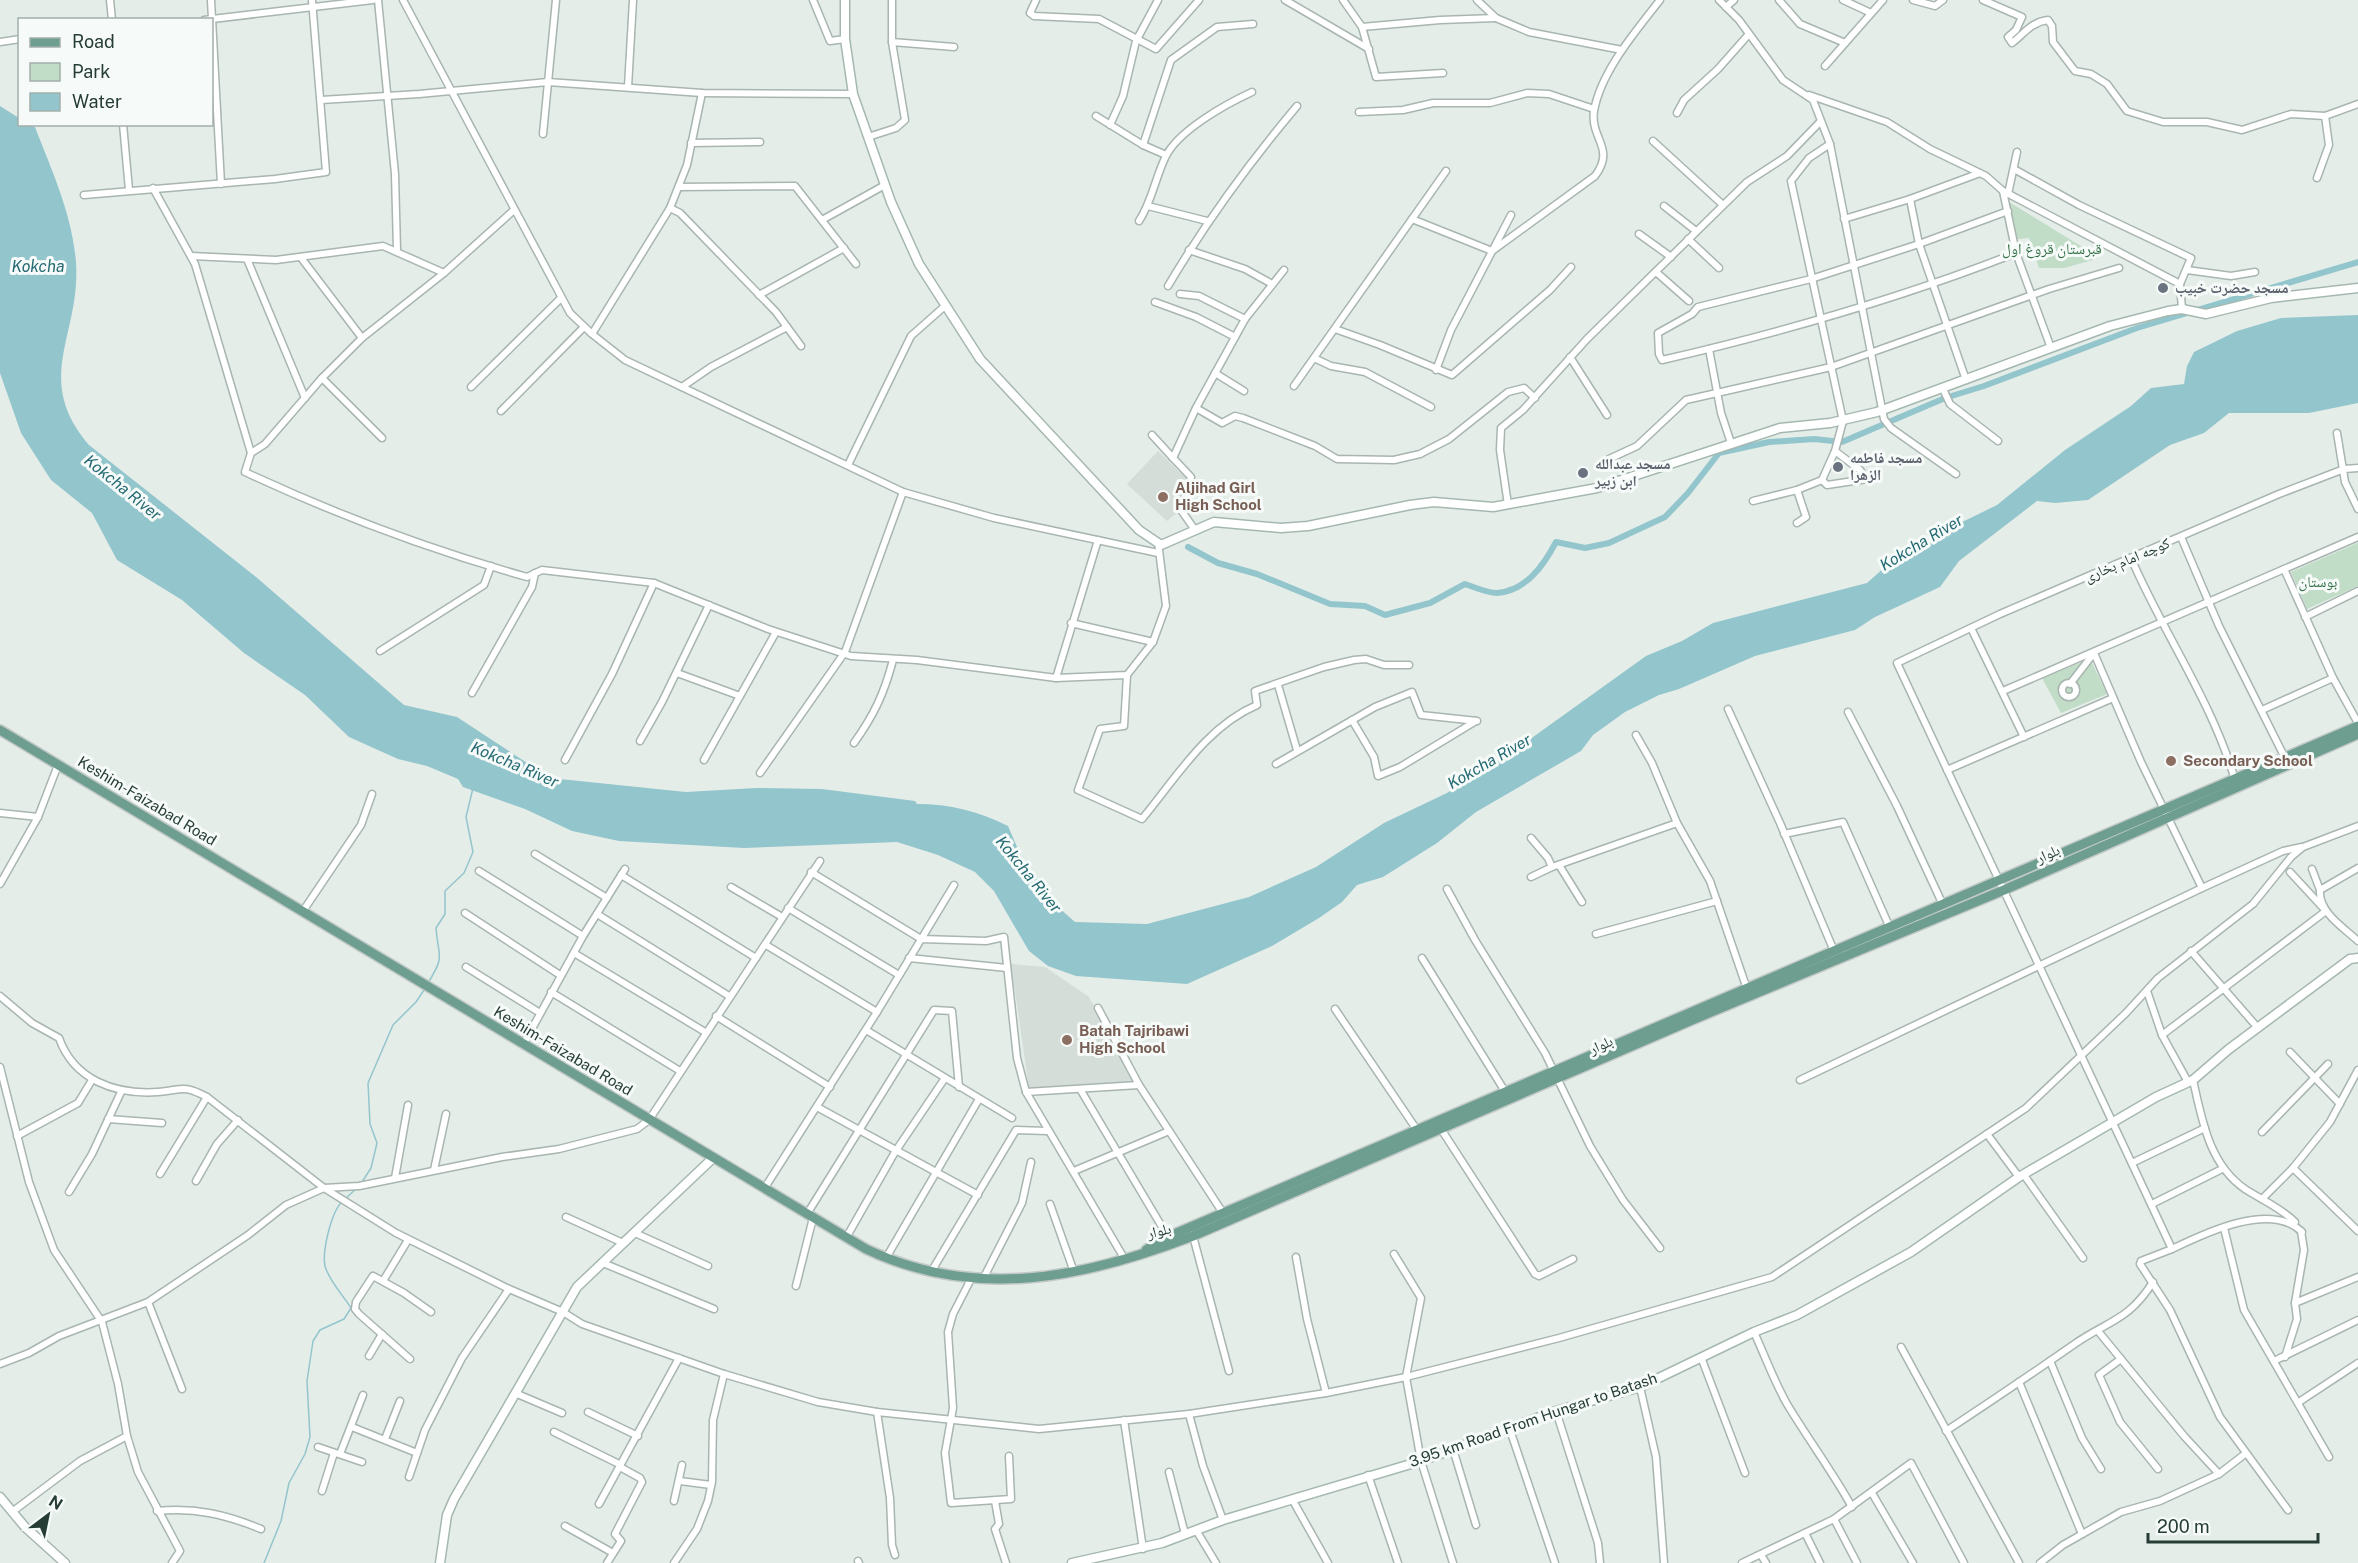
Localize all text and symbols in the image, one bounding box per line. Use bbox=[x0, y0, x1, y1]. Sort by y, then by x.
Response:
legend bbox=[18, 18, 213, 126]
text: Road bbox=[72, 31, 115, 52]
text: Park bbox=[72, 61, 110, 82]
text: Water bbox=[72, 91, 122, 112]
park label: قبرستان قروغ اول bbox=[2002, 240, 2102, 259]
water label: Kokcha bbox=[12, 257, 64, 276]
place label: مسجد حضرت خبیب bbox=[2175, 279, 2289, 297]
marker: مسجد حضرت خبیب bbox=[2156, 281, 2170, 295]
place label: مسجد فاطمه الزهرا bbox=[1850, 449, 1922, 483]
water label: Kokcha River bbox=[80, 451, 166, 525]
place label: مسجد عبدالله ابن زبیر bbox=[1594, 455, 1671, 490]
marker: مسجد فاطمه الزهرا bbox=[1831, 460, 1845, 474]
marker: مسجد عبدالله ابن زبیر bbox=[1576, 466, 1590, 480]
place label: Aljihad Girl High School bbox=[1175, 479, 1262, 513]
marker: Aljihad Girl High School bbox=[1156, 490, 1170, 504]
water label: Kokcha River bbox=[1876, 510, 1967, 575]
street label: کوچه امام بخاری bbox=[2081, 534, 2173, 587]
park label: بوستان bbox=[2298, 573, 2338, 592]
water label: Kokcha River bbox=[1444, 729, 1535, 793]
water label: Kokcha River bbox=[468, 737, 562, 792]
street label: Keshim-Faizabad Road bbox=[75, 752, 220, 849]
place label: Secondary School bbox=[2183, 752, 2313, 769]
marker: Secondary School bbox=[2164, 754, 2178, 768]
water label: Kokcha River bbox=[992, 832, 1066, 917]
street label: بلوار bbox=[2032, 841, 2063, 868]
street label: Keshim-Faizabad Road bbox=[491, 1002, 636, 1099]
place label: Batah Tajribawi High School bbox=[1079, 1022, 1189, 1056]
street label: بلوار bbox=[1585, 1032, 1616, 1059]
marker: Batah Tajribawi High School bbox=[1060, 1033, 1074, 1047]
street label: بلوار bbox=[1144, 1219, 1173, 1243]
street label: 3.95 km Road From Hungar to Batash bbox=[1407, 1369, 1659, 1470]
north arrow bbox=[18, 1485, 78, 1545]
text: N bbox=[45, 1491, 66, 1514]
scale bar bbox=[2148, 1506, 2318, 1544]
text: 200 m bbox=[2157, 1516, 2210, 1537]

